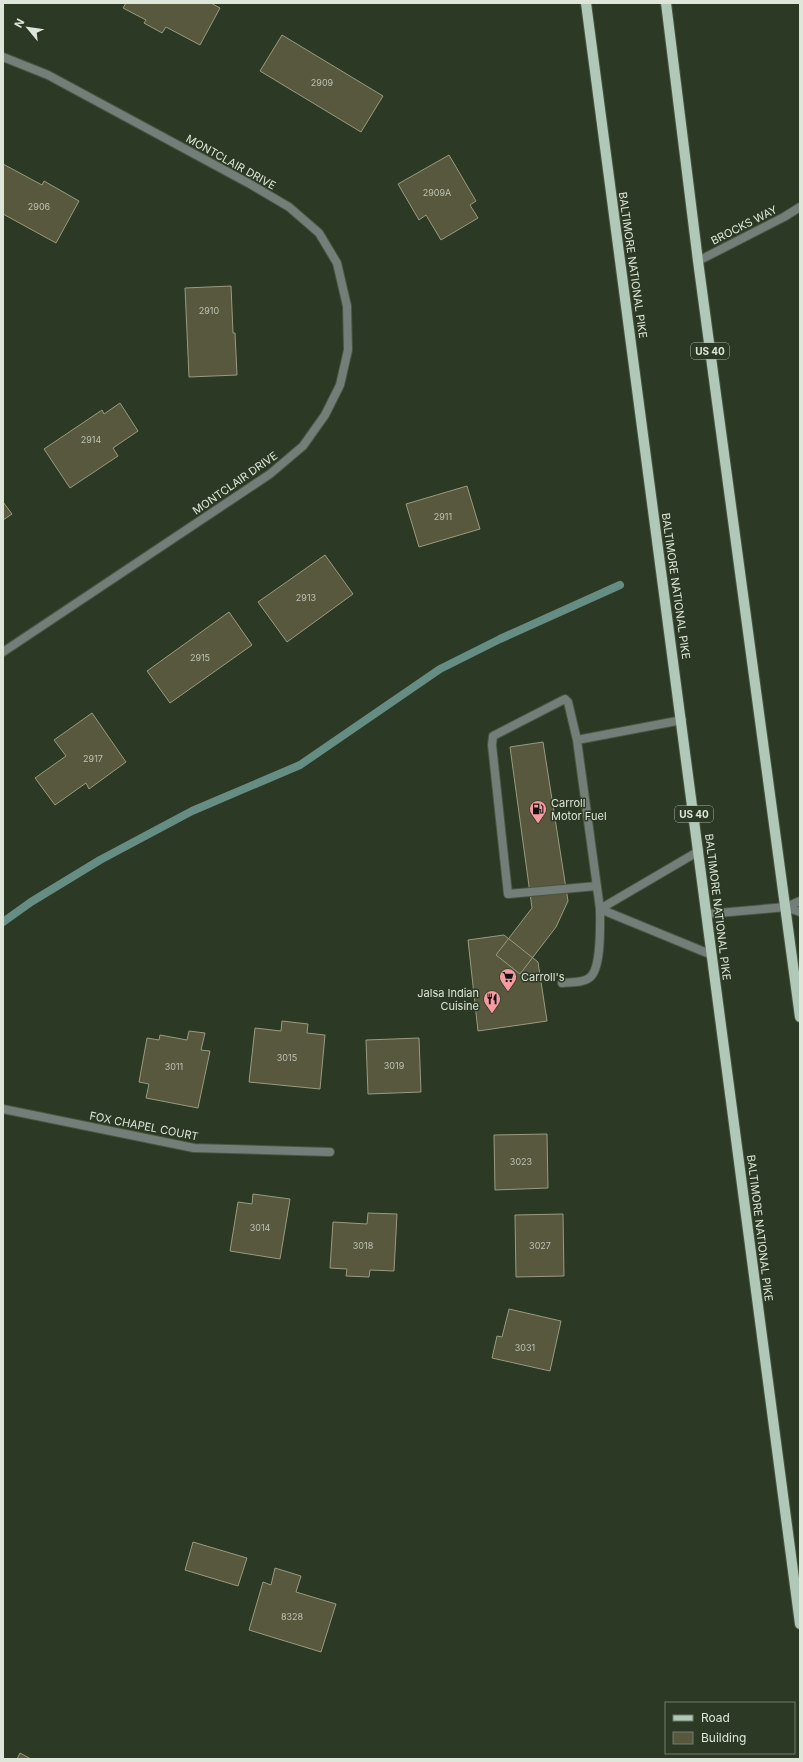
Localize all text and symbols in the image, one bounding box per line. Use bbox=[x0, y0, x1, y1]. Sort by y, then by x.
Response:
north arrow bbox=[8, 8, 48, 48]
text: N bbox=[11, 16, 27, 30]
house number: 2909 bbox=[311, 77, 334, 88]
street label: MONTCLAIR DRIVE bbox=[184, 132, 278, 192]
house number: 2909A bbox=[423, 187, 451, 198]
street label: BALTIMORE NATIONAL PIKE bbox=[616, 191, 650, 339]
house number: 2906 bbox=[28, 201, 51, 212]
street label: BROCKS WAY bbox=[708, 202, 780, 248]
house number: 2910 bbox=[199, 305, 220, 316]
road number: US 40 bbox=[691, 343, 729, 359]
house number: 2914 bbox=[81, 434, 101, 445]
street label: MONTCLAIR DRIVE bbox=[190, 448, 280, 518]
house number: 2911 bbox=[434, 511, 452, 522]
street label: BALTIMORE NATIONAL PIKE bbox=[659, 512, 693, 660]
house number: 2913 bbox=[296, 592, 317, 603]
house number: 2915 bbox=[190, 652, 210, 663]
house number: 2917 bbox=[83, 753, 103, 764]
place label: Carroll Motor Fuel bbox=[551, 796, 607, 823]
fuel station icon: Carroll Motor Fuel bbox=[528, 799, 548, 824]
road number: US 40 bbox=[675, 806, 713, 822]
street label: BALTIMORE NATIONAL PIKE bbox=[702, 833, 734, 981]
supermarket icon: Carroll's bbox=[498, 967, 518, 992]
place label: Carroll's bbox=[521, 970, 565, 984]
place label: Jalsa Indian Cuisine bbox=[417, 986, 479, 1013]
restaurant icon: Jalsa Indian Cuisine bbox=[482, 989, 502, 1014]
house number: 3015 bbox=[277, 1052, 297, 1063]
house number: 3019 bbox=[384, 1060, 405, 1071]
house number: 3011 bbox=[165, 1061, 183, 1072]
street label: FOX CHAPEL COURT bbox=[88, 1109, 200, 1143]
street label: BALTIMORE NATIONAL PIKE bbox=[744, 1154, 776, 1302]
house number: 3023 bbox=[510, 1156, 533, 1167]
house number: 3014 bbox=[250, 1222, 271, 1233]
house number: 3018 bbox=[353, 1240, 374, 1251]
house number: 3027 bbox=[529, 1240, 551, 1251]
house number: 3031 bbox=[515, 1342, 535, 1353]
house number: 8328 bbox=[281, 1611, 304, 1622]
legend bbox=[665, 1702, 795, 1754]
text: Road bbox=[701, 1710, 730, 1725]
text: Building bbox=[701, 1730, 746, 1745]

